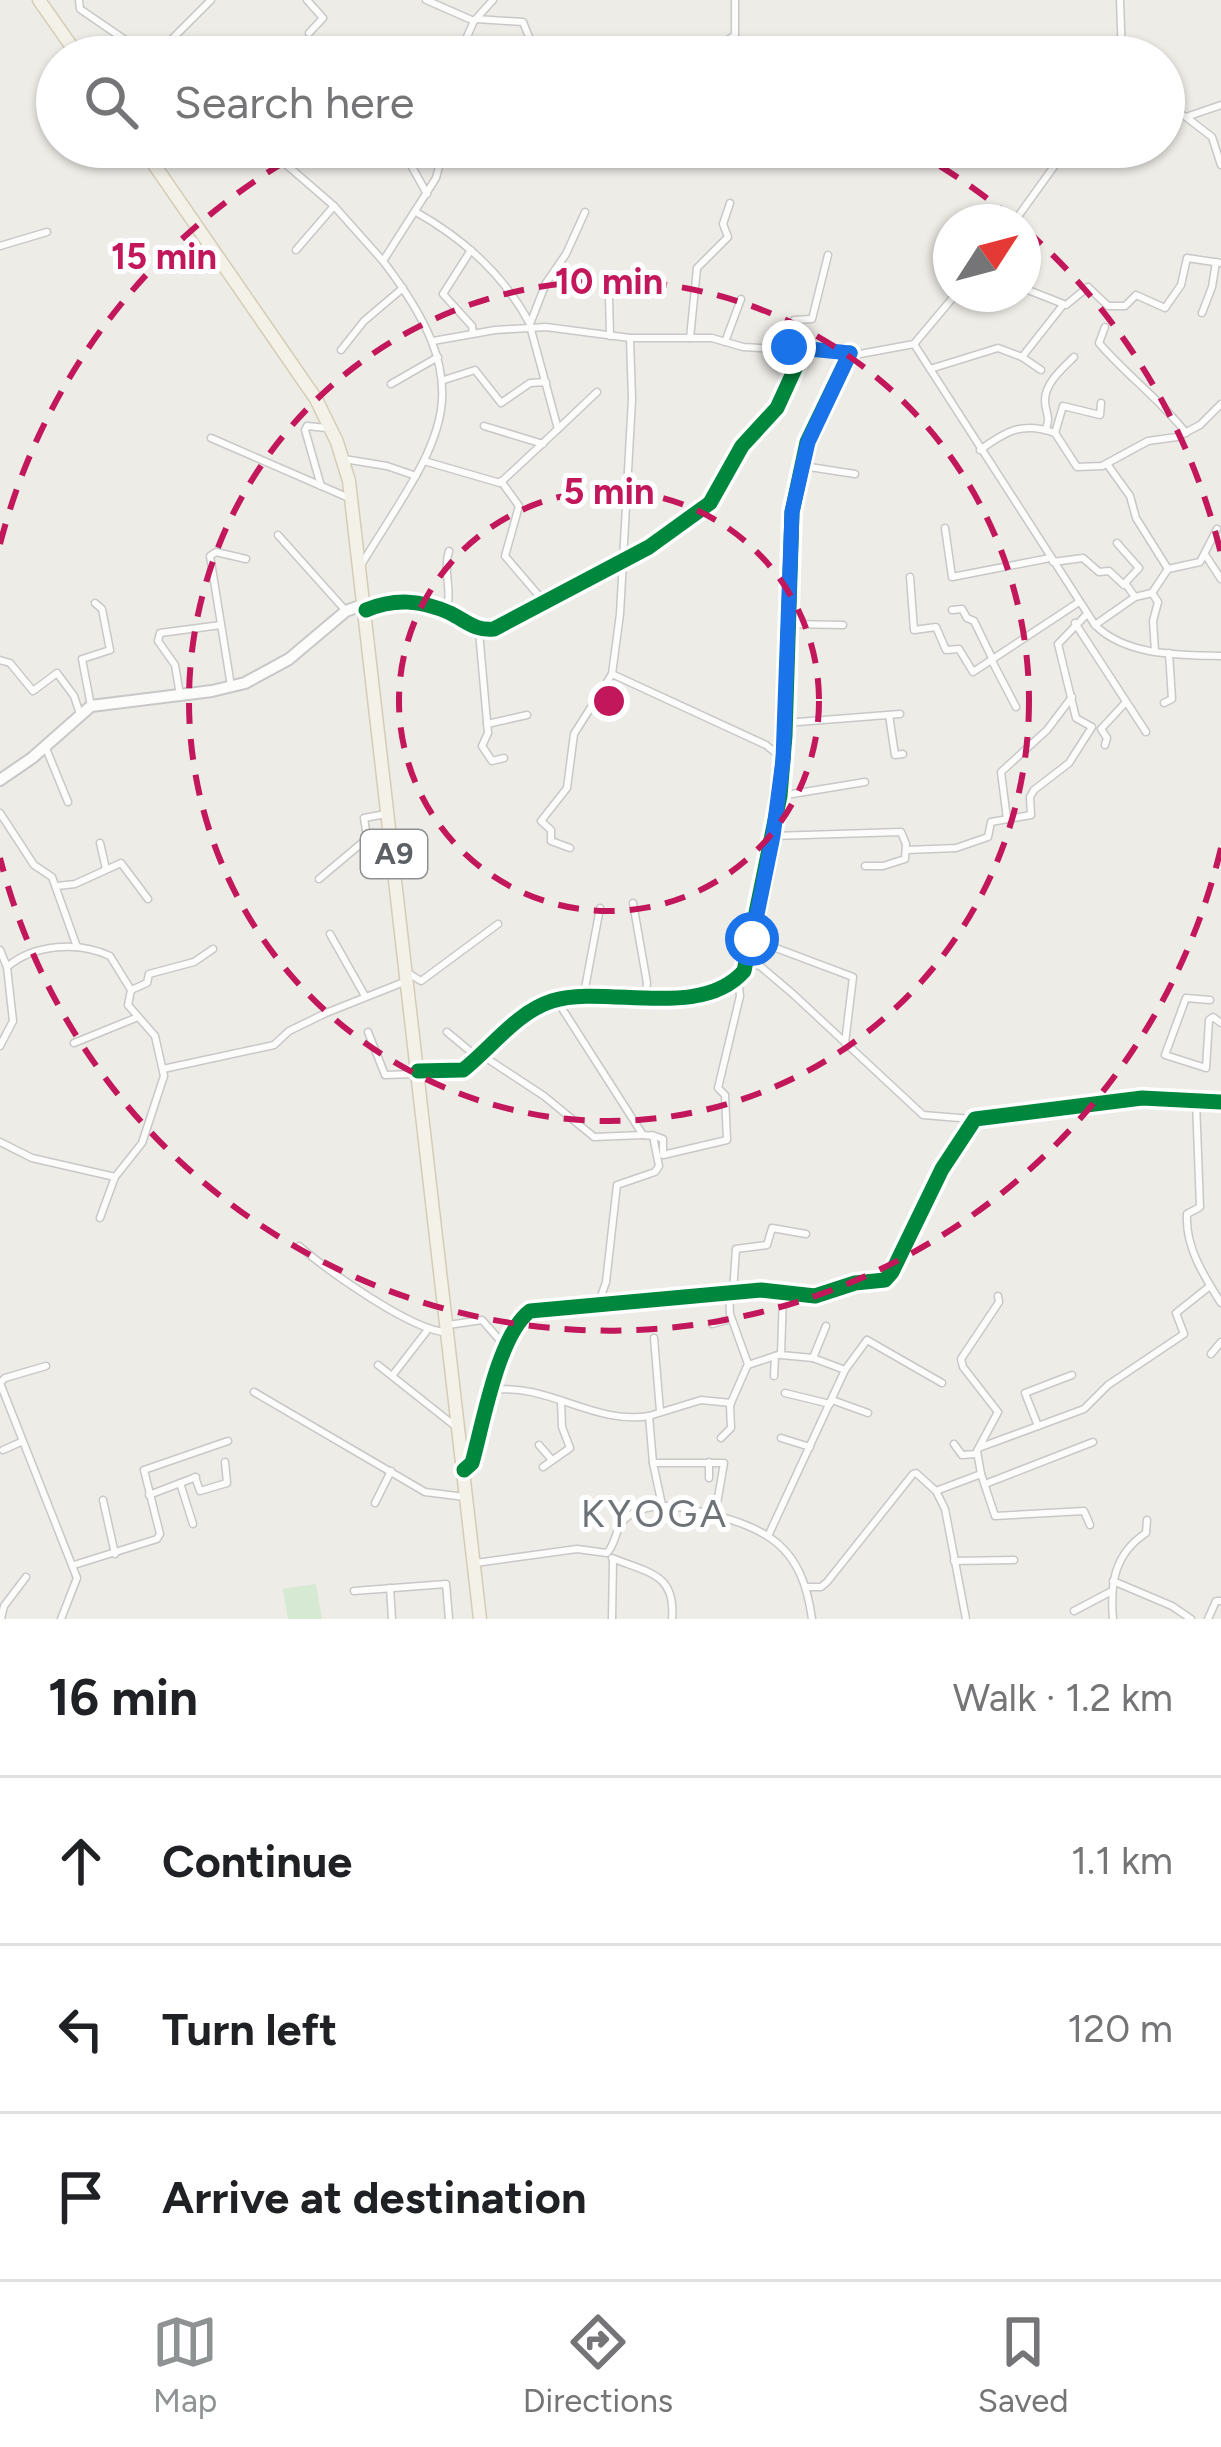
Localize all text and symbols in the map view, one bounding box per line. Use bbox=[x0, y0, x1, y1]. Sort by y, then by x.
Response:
search box bbox=[36, 36, 1185, 168]
icon: search bbox=[78, 69, 144, 135]
text: Search here bbox=[174, 75, 414, 129]
north arrow bbox=[933, 204, 1041, 312]
text: 15 min bbox=[111, 235, 217, 278]
text: 10 min bbox=[555, 260, 663, 303]
route end bbox=[762, 320, 816, 374]
text: 5 min bbox=[564, 470, 654, 513]
centre of rings bbox=[588, 680, 630, 722]
road number: A9 bbox=[361, 830, 427, 878]
route start bbox=[725, 912, 779, 966]
district label: KYOGA bbox=[581, 1490, 729, 1537]
text: 16 min bbox=[48, 1667, 198, 1728]
text: Walk · 1.2 km bbox=[953, 1674, 1173, 1721]
icon: ahead bbox=[48, 1828, 114, 1894]
text: Continue bbox=[162, 1834, 352, 1888]
text: 1.1 km bbox=[1071, 1837, 1173, 1884]
icon: left bbox=[48, 1996, 114, 2062]
text: Turn left bbox=[162, 2002, 337, 2056]
text: 120 m bbox=[1067, 2005, 1173, 2052]
icon: arrive bbox=[48, 2164, 114, 2230]
text: Arrive at destination bbox=[162, 2170, 586, 2224]
tab: Map bbox=[152, 2309, 218, 2420]
tab: Directions bbox=[523, 2309, 673, 2420]
tab: Saved bbox=[978, 2309, 1069, 2420]

